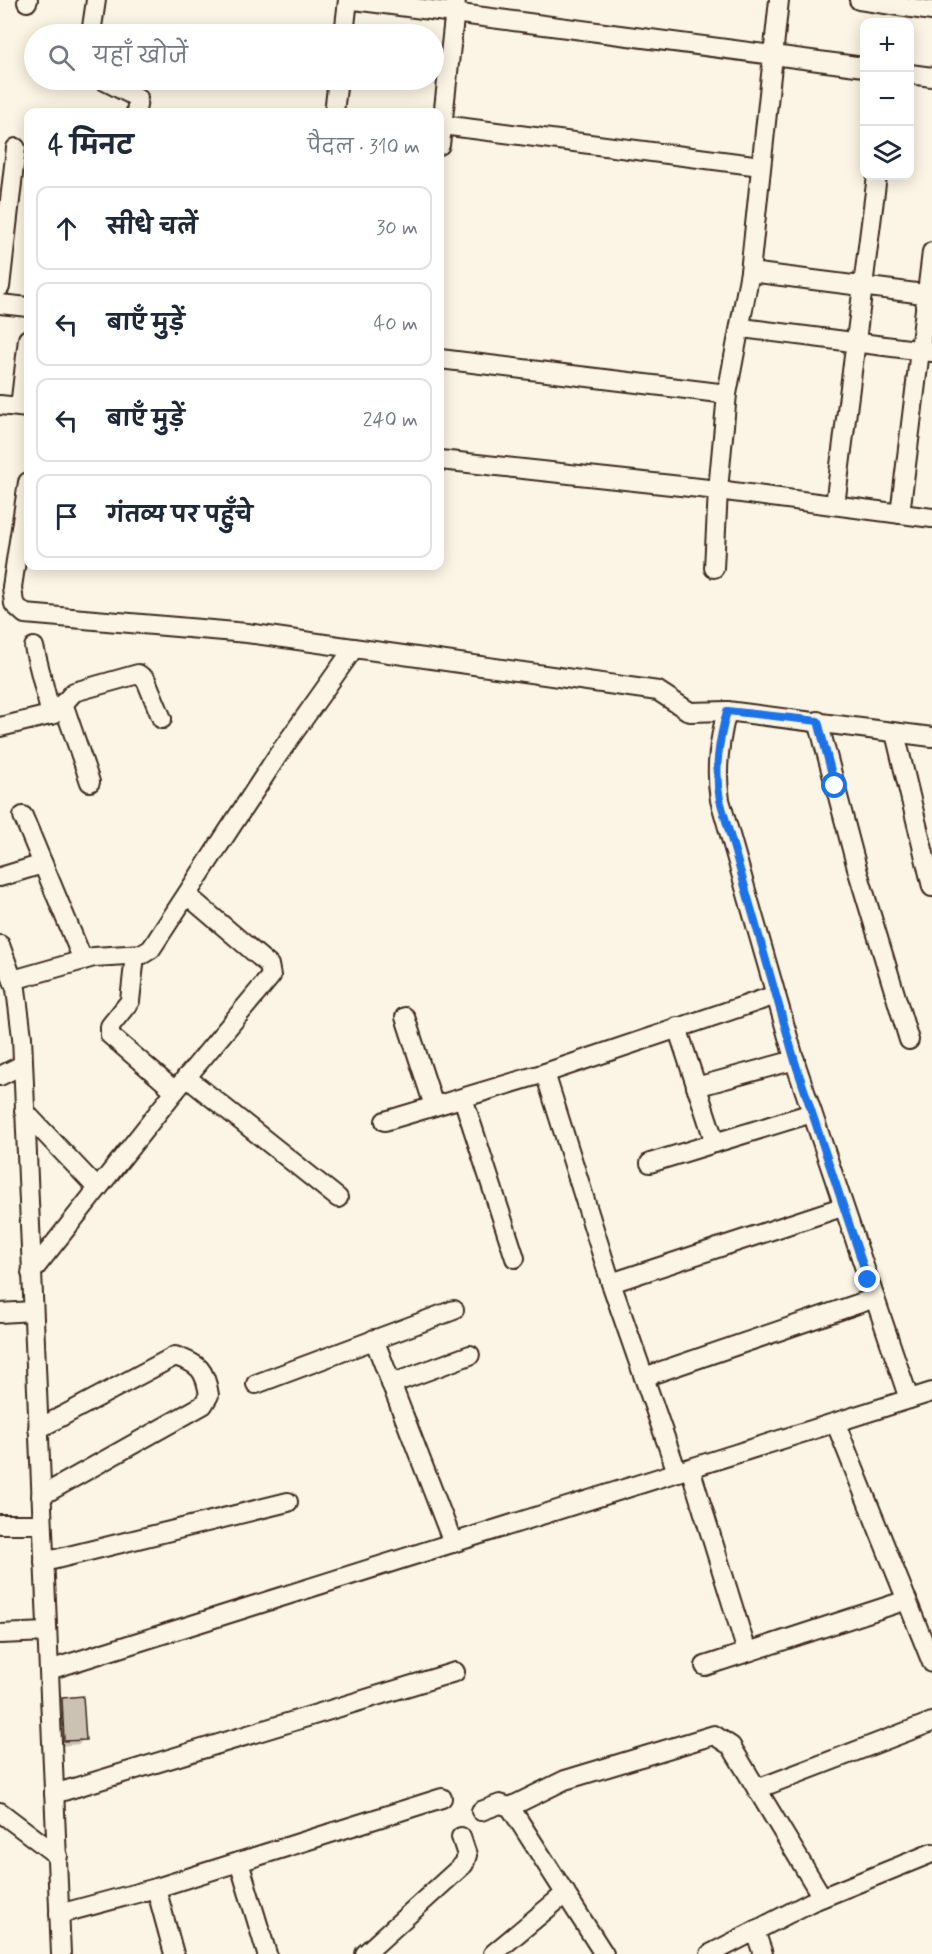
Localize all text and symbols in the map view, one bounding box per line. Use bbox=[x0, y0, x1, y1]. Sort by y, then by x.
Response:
map controls bbox=[860, 18, 914, 180]
button: + bbox=[860, 18, 914, 72]
search box bbox=[24, 24, 444, 90]
icon: search bbox=[45, 41, 78, 74]
text: यहाँ खोजें bbox=[93, 43, 188, 71]
button: − bbox=[860, 72, 914, 126]
button: layers bbox=[860, 126, 914, 180]
text: 4 मिनट bbox=[48, 130, 133, 164]
text: पैदल · 310 m bbox=[307, 134, 420, 161]
icon: ahead bbox=[50, 212, 83, 245]
text: सीधे चलें bbox=[107, 214, 197, 242]
text: 30 m bbox=[376, 215, 418, 242]
icon: left bbox=[50, 308, 83, 341]
text: बाएँ मुड़ें bbox=[107, 310, 185, 338]
text: 40 m bbox=[374, 311, 418, 338]
icon: left bbox=[50, 404, 83, 437]
text: बाएँ मुड़ें bbox=[107, 406, 185, 434]
text: 240 m bbox=[363, 407, 418, 434]
icon: arrive bbox=[50, 500, 83, 533]
text: गंतव्य पर पहुँचे bbox=[107, 502, 253, 530]
route start bbox=[821, 772, 847, 798]
route end bbox=[854, 1266, 880, 1292]

